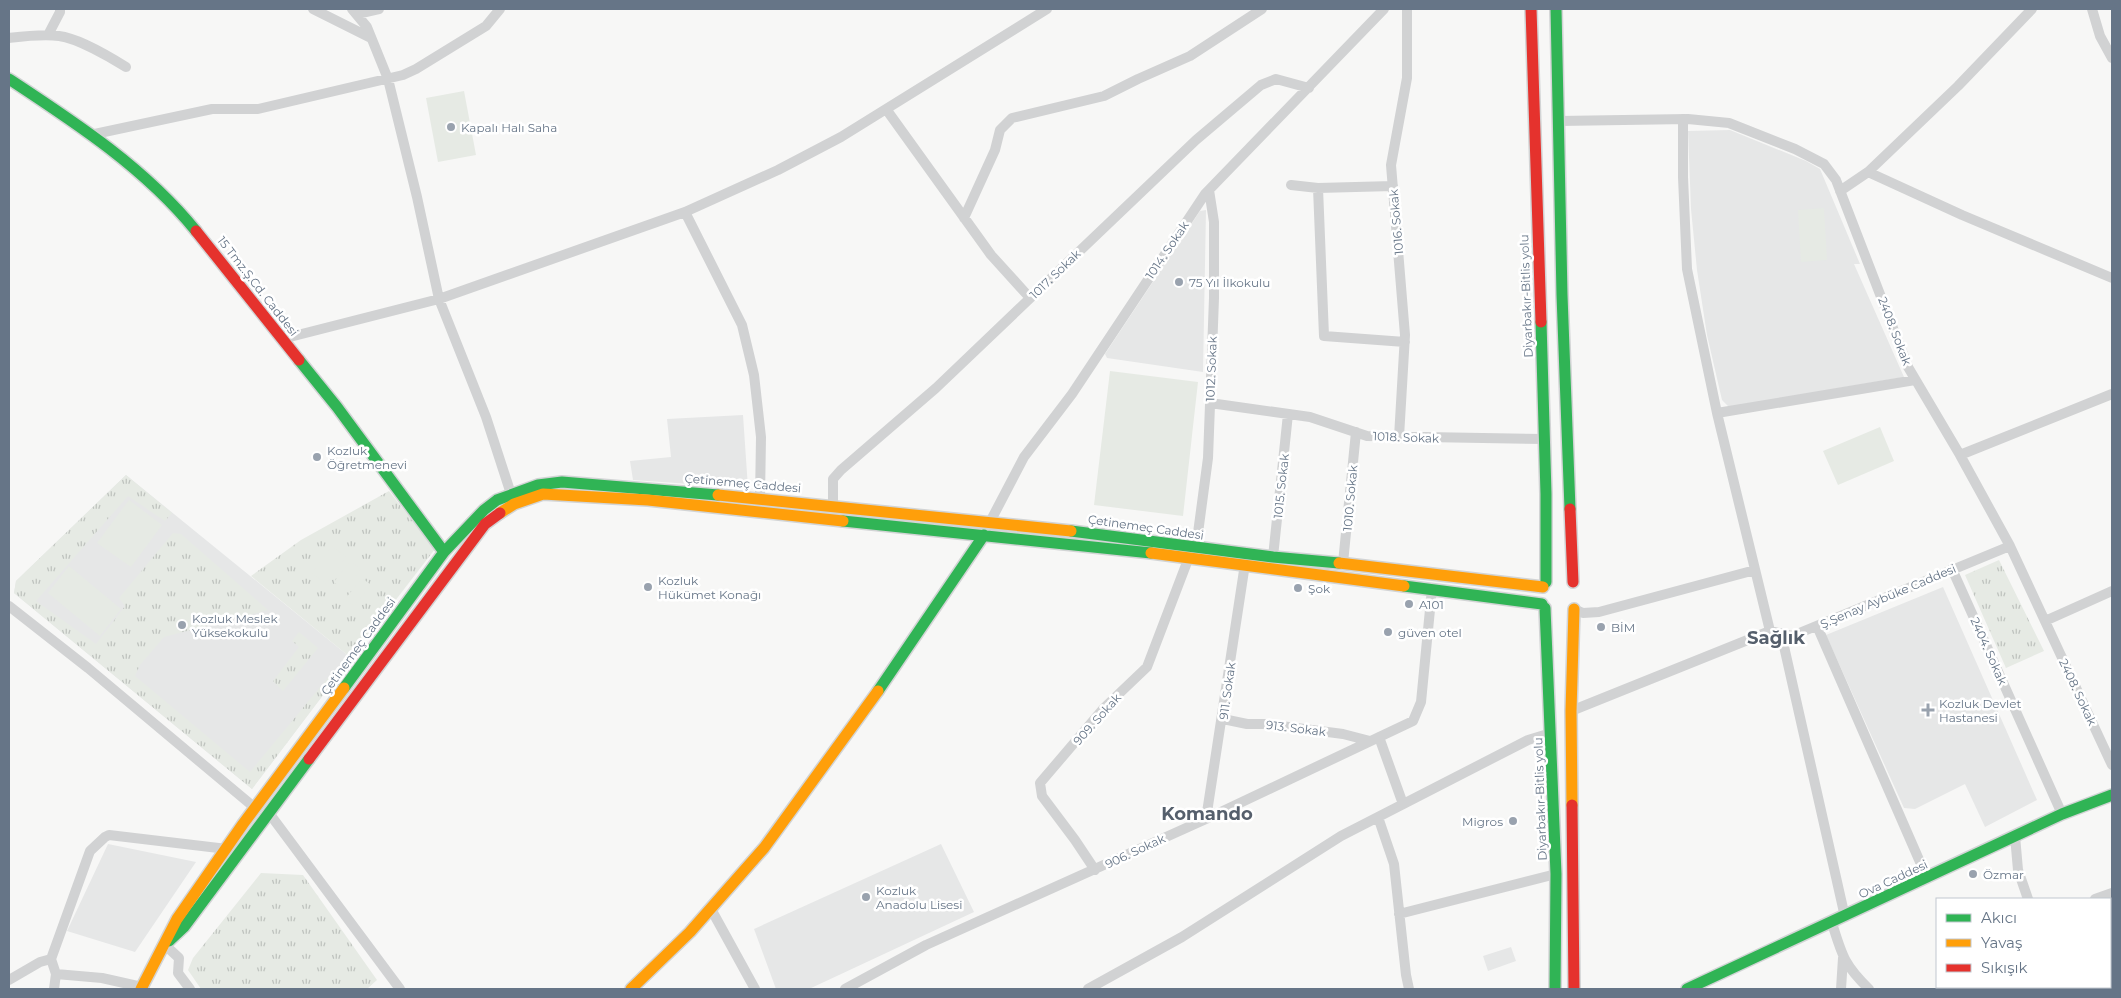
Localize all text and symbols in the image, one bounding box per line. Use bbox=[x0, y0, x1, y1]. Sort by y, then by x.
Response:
place label: Kapalı Halı Saha bbox=[461, 120, 557, 135]
marker: Kapalı Halı Saha bbox=[445, 121, 457, 133]
street label: 1016. Sokak bbox=[1386, 188, 1406, 256]
street label: 1014. Sokak bbox=[1142, 217, 1192, 282]
street label: 15 Tmz.Ş.Cd. Caddesi bbox=[214, 233, 302, 339]
street label: Diyarbakır-Bitlis yolu bbox=[1516, 234, 1536, 358]
street label: 1017. Sokak bbox=[1026, 245, 1084, 302]
place label: 75 Yıl İlkokulu bbox=[1189, 275, 1270, 290]
marker: 75 Yıl İlkokulu bbox=[1173, 276, 1185, 288]
street label: 2408. Sokak bbox=[1875, 295, 1915, 368]
street label: 1012. Sokak bbox=[1202, 335, 1220, 402]
street label: 1018. Sokak bbox=[1373, 428, 1440, 446]
place label: Kozluk Öğretmenevi bbox=[327, 443, 407, 472]
marker: Kozluk Öğretmenevi bbox=[311, 451, 323, 463]
street label: 1015. Sokak bbox=[1270, 452, 1292, 519]
street label: 1010. Sokak bbox=[1340, 463, 1360, 532]
street label: Çetinemeç Caddesi bbox=[684, 470, 802, 496]
street label: Çetinemeç Caddesi bbox=[1087, 511, 1205, 543]
street label: Ş.Şenay Aybüke Caddesi bbox=[1818, 561, 1958, 631]
place label: Kozluk Hükümet Konağı bbox=[658, 573, 761, 602]
marker: Kozluk Hükümet Konağı bbox=[642, 581, 654, 593]
place label: Şok bbox=[1308, 581, 1331, 596]
marker: Şok bbox=[1292, 582, 1304, 594]
street label: Çetinemeç Caddesi bbox=[318, 594, 398, 698]
place label: A101 bbox=[1419, 597, 1444, 612]
marker: A101 bbox=[1403, 598, 1415, 610]
place label: Kozluk Meslek Yüksekokulu bbox=[192, 611, 278, 640]
street label: 2404. Sokak bbox=[1967, 615, 2011, 688]
marker: Kozluk Meslek Yüksekokulu bbox=[176, 619, 188, 631]
place label: BİM bbox=[1611, 620, 1635, 635]
marker: BİM bbox=[1595, 621, 1607, 633]
place label: güven otel bbox=[1398, 625, 1462, 640]
marker: güven otel bbox=[1382, 626, 1394, 638]
district label: Sağlık bbox=[1747, 627, 1805, 649]
street label: 2408. Sokak bbox=[2056, 656, 2100, 729]
street label: 911. Sokak bbox=[1216, 660, 1239, 721]
street label: 909. Sokak bbox=[1070, 689, 1125, 748]
place label: Kozluk Devlet Hastanesi bbox=[1939, 696, 2021, 725]
marker: Kozluk Devlet Hastanesi bbox=[1921, 703, 1935, 717]
street label: 913. Sokak bbox=[1265, 717, 1328, 739]
street label: Diyarbakır-Bitlis yolu bbox=[1530, 737, 1550, 861]
district label: Komando bbox=[1161, 803, 1253, 825]
place label: Migros bbox=[1462, 814, 1503, 829]
marker: Migros bbox=[1507, 815, 1519, 827]
street label: 906. Sokak bbox=[1103, 830, 1168, 871]
street label: Ova Caddesi bbox=[1856, 856, 1930, 902]
place label: Özmar bbox=[1983, 867, 2024, 882]
marker: Özmar bbox=[1967, 868, 1979, 880]
place label: Kozluk Anadolu Lisesi bbox=[876, 883, 962, 912]
marker: Kozluk Anadolu Lisesi bbox=[860, 891, 872, 903]
legend bbox=[1936, 898, 2111, 988]
text: Akıcı bbox=[1981, 908, 2017, 927]
text: Yavaş bbox=[1981, 933, 2022, 952]
text: Sıkışık bbox=[1981, 958, 2028, 977]

